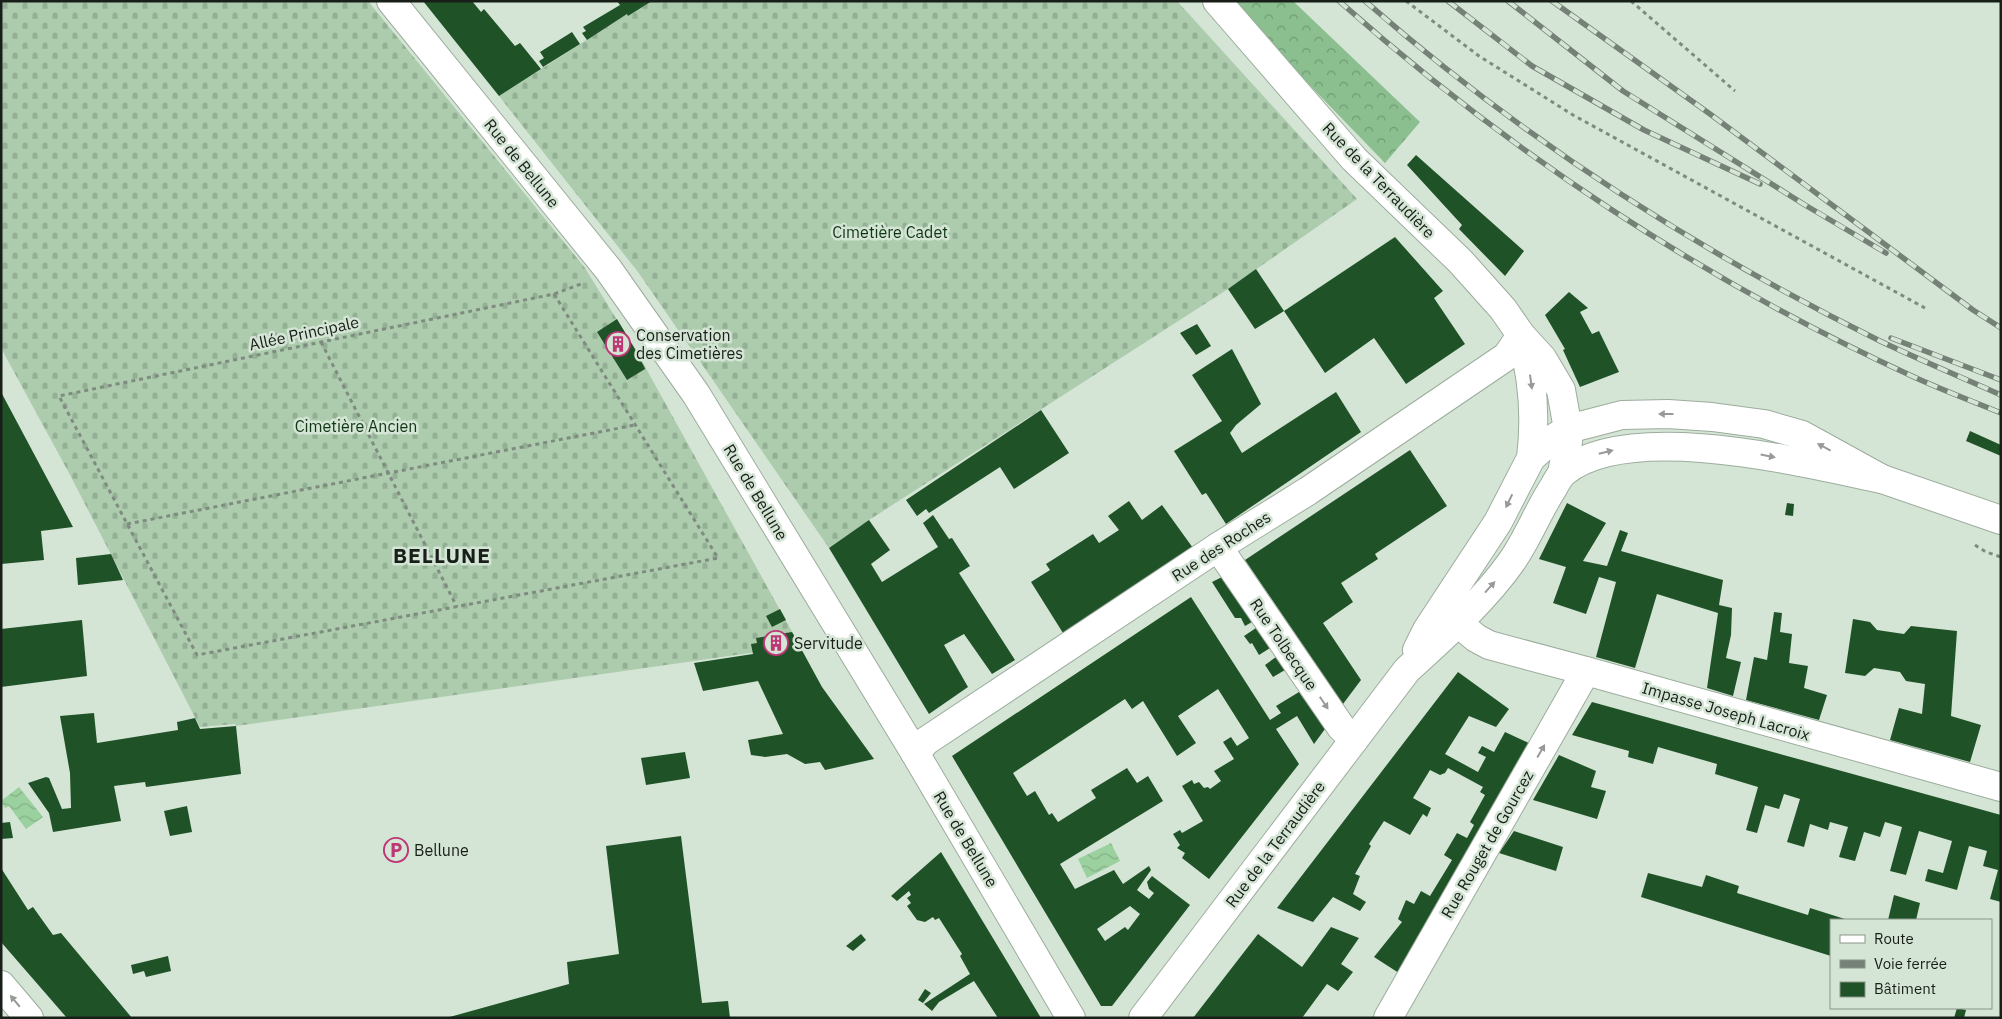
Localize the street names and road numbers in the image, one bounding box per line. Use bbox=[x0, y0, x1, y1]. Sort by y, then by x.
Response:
street label: Rue de Bellune bbox=[480, 115, 564, 212]
street label: Rue de la Terraudière bbox=[1319, 118, 1440, 242]
street label: Allée Principale bbox=[247, 312, 361, 354]
street label: Rue de Bellune bbox=[719, 440, 793, 544]
street label: Rue des Roches bbox=[1168, 507, 1274, 585]
street label: Rue Tolbecque bbox=[1246, 594, 1322, 694]
street label: Impasse Joseph Lacroix bbox=[1640, 677, 1812, 745]
street label: Rue Rouget de Gourcez bbox=[1436, 767, 1538, 921]
street label: Rue de la Terraudière bbox=[1221, 777, 1329, 911]
street label: Rue de Bellune bbox=[929, 787, 1003, 891]

